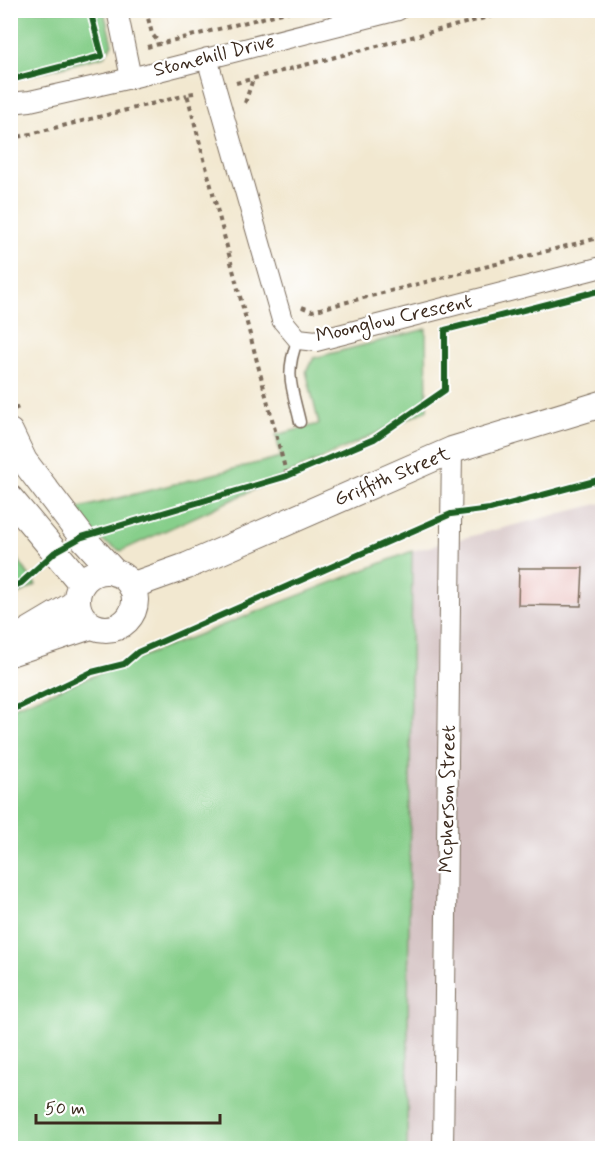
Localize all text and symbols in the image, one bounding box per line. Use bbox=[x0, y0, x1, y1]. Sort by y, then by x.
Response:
street label: Stonehill Drive bbox=[151, 28, 277, 84]
street label: Moonglow Crescent bbox=[313, 288, 475, 351]
street label: Griffith Street bbox=[330, 440, 454, 513]
street label: Mcpherson Street bbox=[433, 725, 463, 873]
scale bar bbox=[36, 1087, 220, 1125]
text: 50 m bbox=[45, 1097, 85, 1121]

